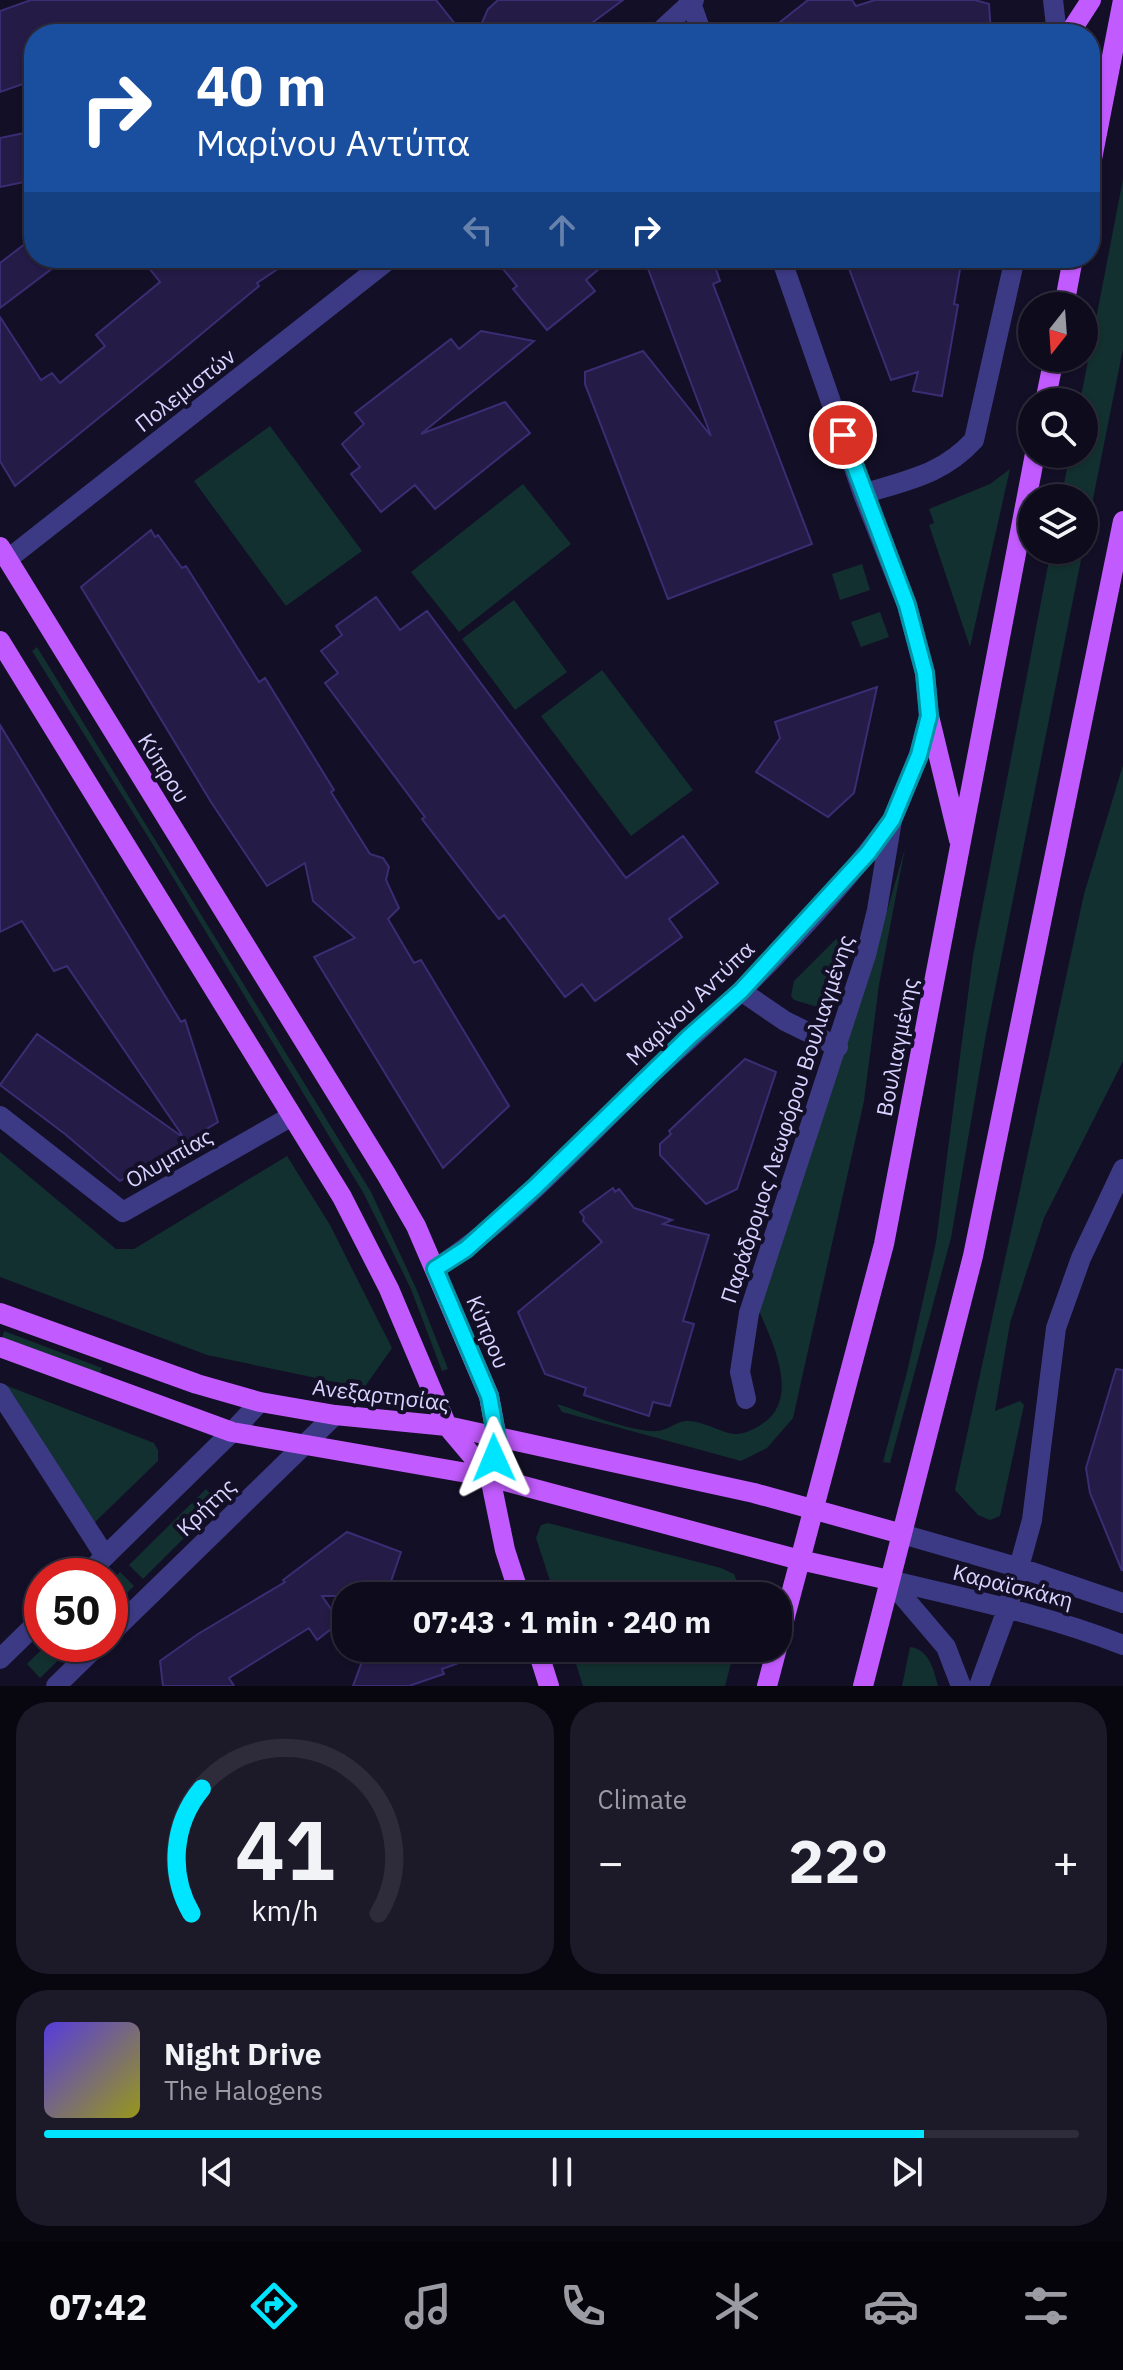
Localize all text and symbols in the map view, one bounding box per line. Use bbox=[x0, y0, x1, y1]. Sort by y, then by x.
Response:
text: 40 m bbox=[196, 49, 326, 121]
icon: right bbox=[64, 56, 168, 160]
text: Μαρίνου Αντύπα bbox=[196, 119, 470, 166]
icon: left bbox=[456, 208, 500, 252]
icon: ahead bbox=[540, 208, 584, 252]
icon: right bbox=[624, 208, 668, 252]
north arrow bbox=[1018, 292, 1098, 372]
map controls bbox=[1018, 292, 1098, 564]
street label: Πολεμιστών bbox=[129, 341, 241, 438]
button: search bbox=[1018, 388, 1098, 468]
pin bbox=[809, 401, 877, 469]
icon: arrive bbox=[821, 413, 865, 457]
button: layers bbox=[1018, 484, 1098, 564]
street label: Κύπρου bbox=[132, 728, 197, 808]
street label: Παράδρομος Λεωφόρου Βουλιαγμένης bbox=[713, 931, 860, 1307]
street label: Μαρίνου Αντύπα bbox=[619, 934, 760, 1071]
street label: Βουλιαγμένης bbox=[869, 975, 924, 1119]
street label: Ολυμπίας bbox=[120, 1121, 217, 1194]
street label: Κύπρου bbox=[460, 1291, 517, 1373]
street label: Ανεξαρτησίας bbox=[311, 1372, 451, 1417]
position arrow bbox=[452, 1416, 536, 1500]
street label: Κρήτης bbox=[170, 1471, 242, 1542]
street label: Καραϊσκάκη bbox=[950, 1557, 1076, 1614]
speed limit sign: 50 bbox=[24, 1558, 128, 1662]
text: 07:43 · 1 min · 240 m bbox=[413, 1602, 711, 1641]
text: Climate bbox=[598, 1782, 687, 1816]
text: 41 bbox=[235, 1795, 335, 1903]
text: 22° bbox=[788, 1821, 888, 1900]
text: − bbox=[598, 1833, 624, 1890]
text: + bbox=[1053, 1833, 1079, 1890]
text: km/h bbox=[251, 1892, 318, 1929]
text: Night Drive bbox=[164, 2034, 322, 2073]
text: The Halogens bbox=[164, 2073, 323, 2107]
icon: previous bbox=[195, 2150, 239, 2194]
icon: pause bbox=[540, 2150, 584, 2194]
icon: next bbox=[885, 2150, 929, 2194]
icon: directions bbox=[246, 2278, 302, 2334]
icon: music bbox=[400, 2278, 456, 2334]
icon: phone bbox=[555, 2278, 611, 2334]
icon: climate bbox=[709, 2278, 765, 2334]
icon: car bbox=[863, 2278, 919, 2334]
icon: filters bbox=[1018, 2278, 1074, 2334]
text: 07:42 bbox=[49, 2283, 147, 2330]

